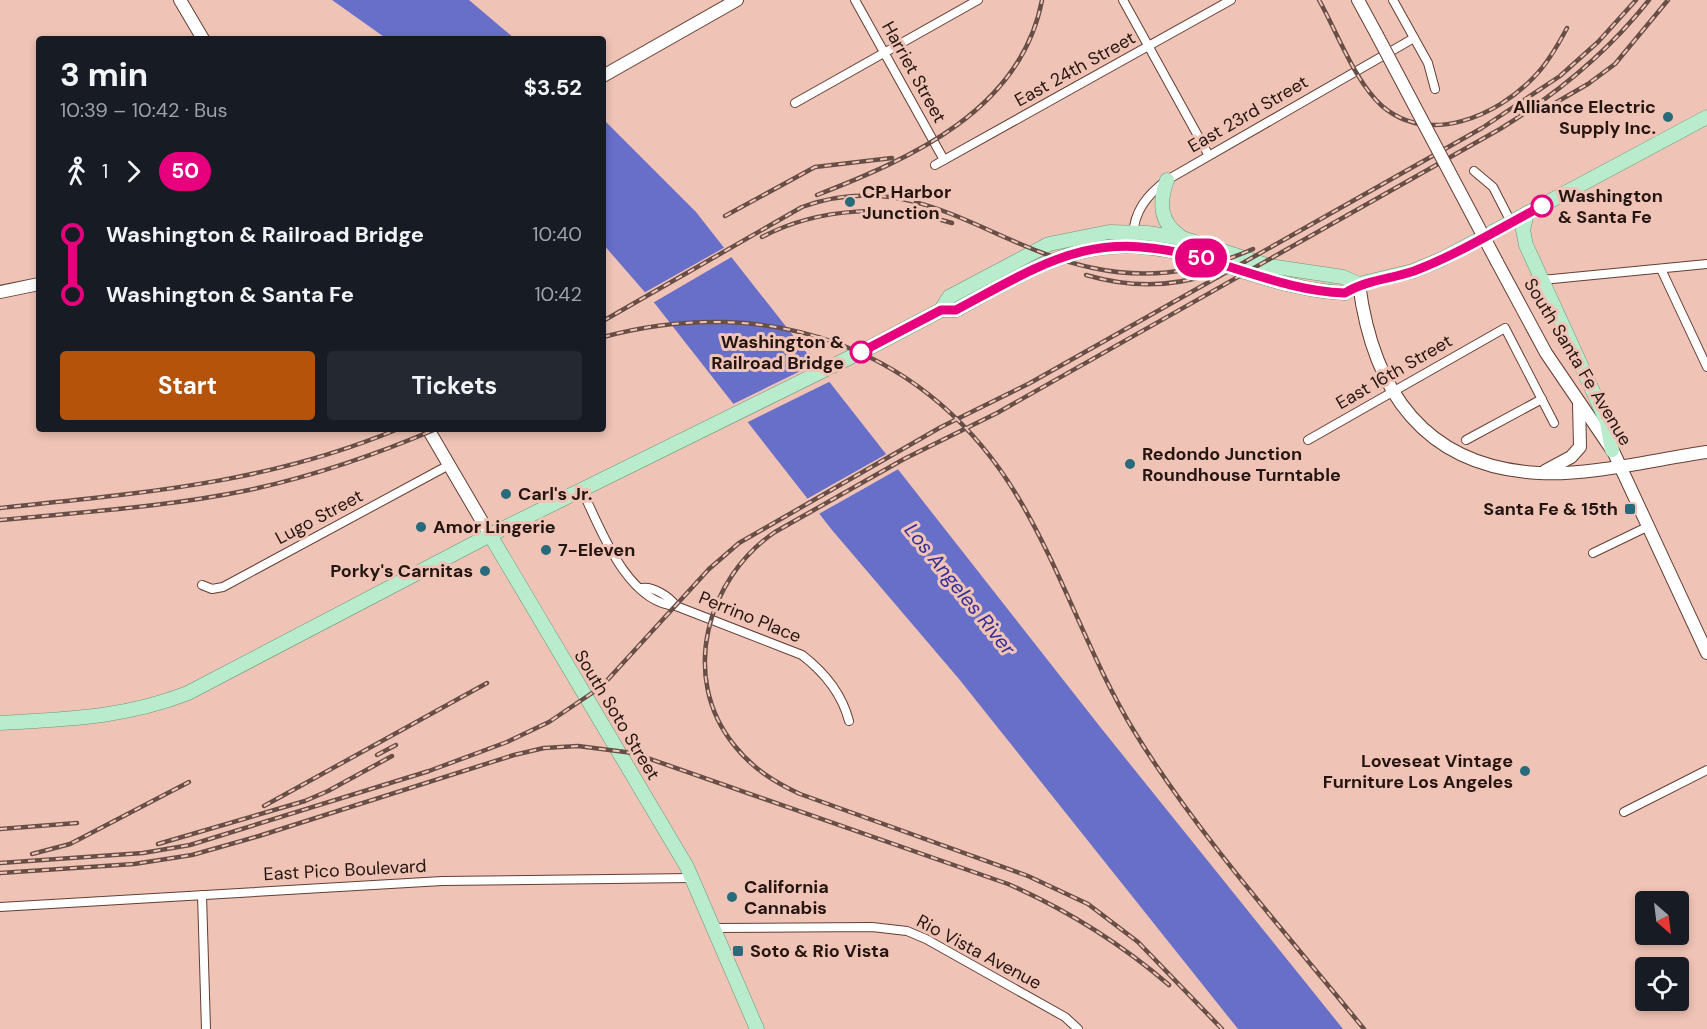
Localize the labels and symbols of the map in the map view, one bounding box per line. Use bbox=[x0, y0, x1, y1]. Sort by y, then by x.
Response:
street label: Harriet Street bbox=[876, 17, 952, 127]
street label: East 24th Street bbox=[1010, 26, 1140, 112]
street label: East 23rd Street bbox=[1184, 70, 1312, 158]
place label: Alliance Electric Supply Inc. bbox=[1513, 95, 1656, 140]
marker: Alliance Electric Supply Inc. bbox=[1661, 110, 1675, 124]
place label: CP Harbor Junction bbox=[862, 180, 951, 225]
place label: Washington & Santa Fe bbox=[1558, 184, 1663, 229]
marker: CP Harbor Junction bbox=[843, 195, 857, 209]
marker: Washington & Santa Fe bbox=[1531, 195, 1553, 217]
line badge: 50 bbox=[1174, 238, 1228, 278]
street label: South Santa Fe Avenue bbox=[1518, 274, 1638, 450]
street label: East 16th Street bbox=[1331, 329, 1457, 415]
place label: Washington & Railroad Bridge bbox=[711, 330, 844, 375]
marker: Washington & Railroad Bridge bbox=[850, 341, 872, 363]
place label: Redondo Junction Roundhouse Turntable bbox=[1142, 442, 1341, 487]
marker: Redondo Junction Roundhouse Turntable bbox=[1123, 457, 1137, 471]
place label: Carl's Jr. bbox=[518, 482, 592, 506]
street label: Lugo Street bbox=[271, 484, 367, 550]
marker: Carl's Jr. bbox=[499, 487, 513, 501]
place label: Santa Fe & 15th bbox=[1483, 497, 1618, 521]
marker: Santa Fe & 15th bbox=[1623, 502, 1637, 516]
place label: Amor Lingerie bbox=[433, 515, 556, 539]
water label: Los Angeles River bbox=[899, 518, 1022, 661]
marker: Amor Lingerie bbox=[414, 520, 428, 534]
place label: 7-Eleven bbox=[558, 538, 635, 562]
marker: 7-Eleven bbox=[539, 543, 553, 557]
place label: Porky's Carnitas bbox=[330, 559, 473, 583]
marker: Porky's Carnitas bbox=[478, 564, 492, 578]
street label: Perrino Place bbox=[695, 586, 805, 648]
street label: South Soto Street bbox=[569, 646, 665, 784]
place label: Loveseat Vintage Furniture Los Angeles bbox=[1323, 749, 1513, 794]
marker: Loveseat Vintage Furniture Los Angeles bbox=[1518, 764, 1532, 778]
street label: East Pico Boulevard bbox=[263, 854, 427, 886]
place label: California Cannabis bbox=[744, 875, 829, 920]
marker: California Cannabis bbox=[725, 890, 739, 904]
north arrow bbox=[1635, 891, 1689, 945]
street label: Rio Vista Avenue bbox=[912, 909, 1046, 995]
place label: Soto & Rio Vista bbox=[750, 939, 889, 963]
marker: Soto & Rio Vista bbox=[731, 944, 745, 958]

